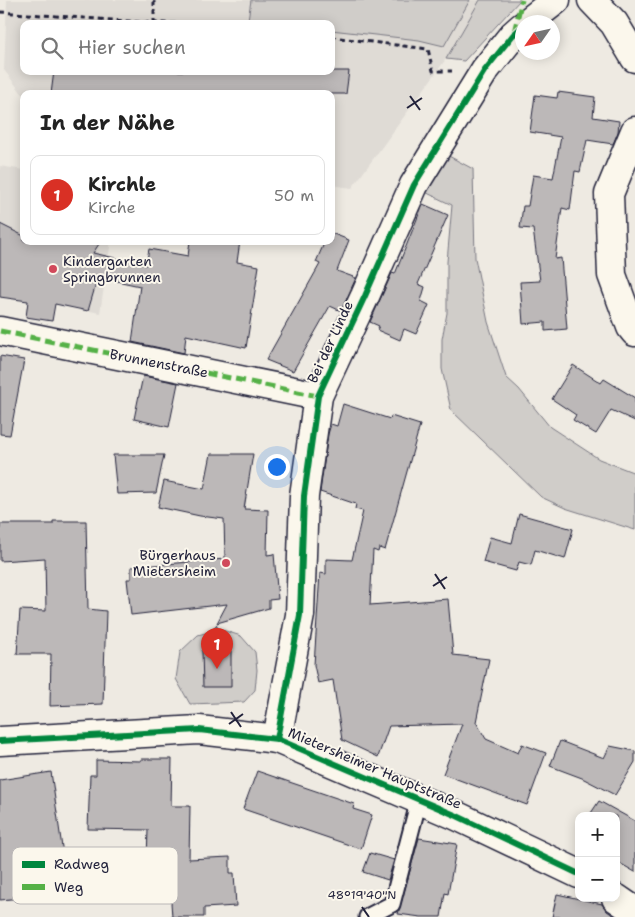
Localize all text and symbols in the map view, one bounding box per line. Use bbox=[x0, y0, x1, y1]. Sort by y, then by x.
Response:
north arrow bbox=[515, 15, 560, 60]
search box bbox=[20, 20, 335, 75]
icon: search bbox=[38, 34, 66, 62]
text: Hier suchen bbox=[78, 35, 186, 60]
text: In der Nähe bbox=[40, 109, 175, 137]
text: Kirchle bbox=[88, 172, 156, 197]
text: 1 bbox=[53, 185, 61, 206]
text: 50 m bbox=[274, 185, 314, 206]
text: Kirche bbox=[88, 197, 136, 218]
place label: Kindergarten Springbrunnen bbox=[63, 252, 161, 286]
marker: Kindergarten Springbrunnen bbox=[47, 263, 59, 275]
street label: Bei der Linde bbox=[303, 298, 357, 386]
street label: Brunnenstraße bbox=[108, 345, 210, 381]
your location bbox=[264, 454, 290, 480]
place label: Bürgerhaus Mietersheim bbox=[133, 546, 216, 580]
marker: Bürgerhaus Mietersheim bbox=[220, 557, 232, 569]
pin: 1 bbox=[201, 628, 233, 669]
street label: Mietersheimer Hauptstraße bbox=[286, 723, 465, 813]
map controls bbox=[575, 812, 620, 902]
button: + bbox=[575, 812, 620, 857]
legend bbox=[12, 847, 178, 904]
text: Radweg bbox=[54, 855, 109, 873]
button: − bbox=[575, 857, 620, 902]
text: Weg bbox=[54, 878, 83, 896]
text: 48°19'40"N bbox=[328, 887, 396, 903]

